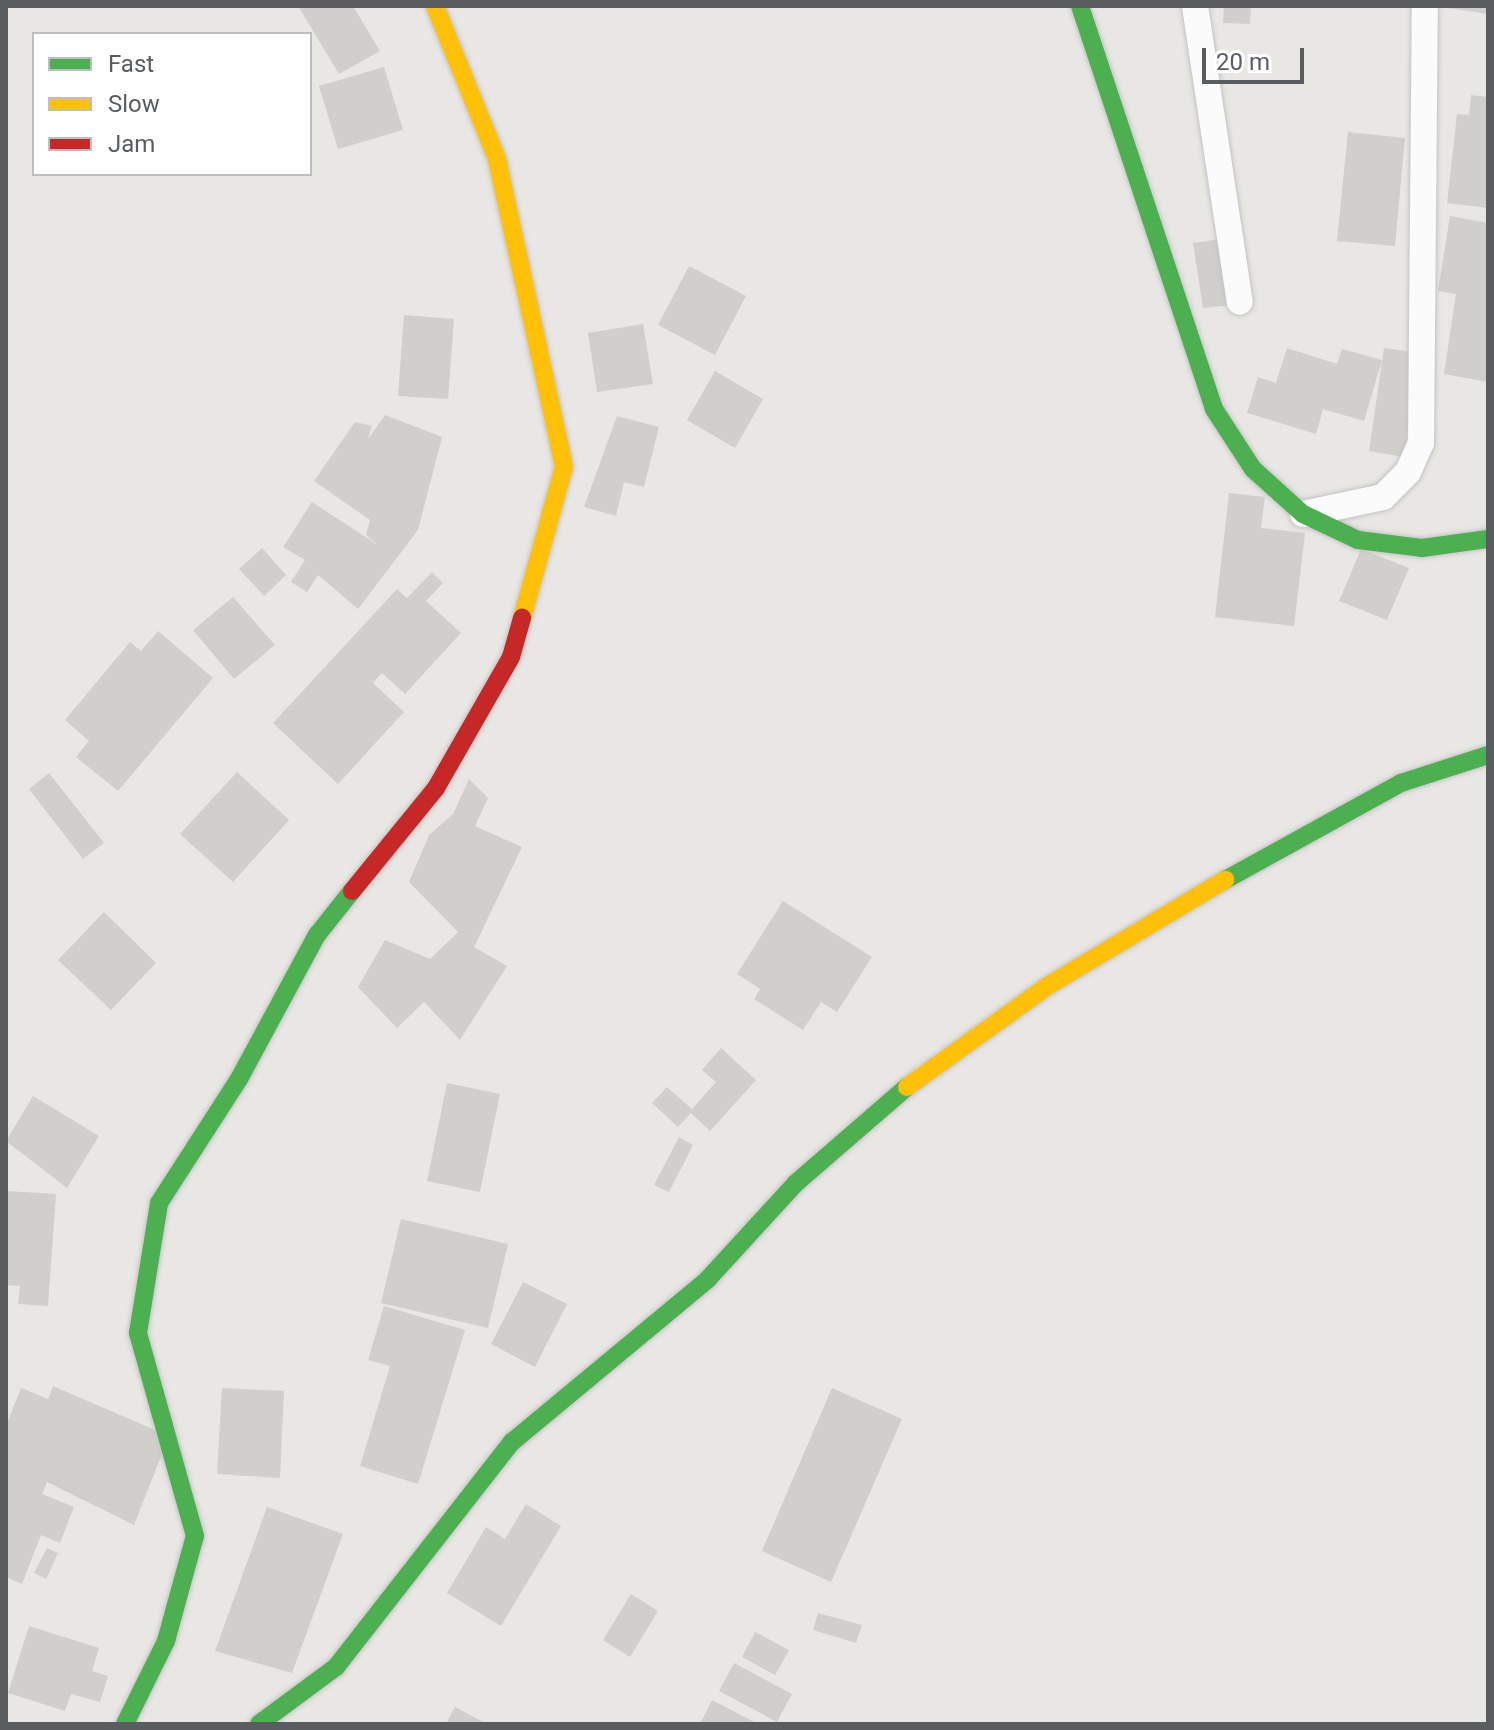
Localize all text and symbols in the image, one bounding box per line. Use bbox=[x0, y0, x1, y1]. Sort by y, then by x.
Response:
legend bbox=[32, 32, 312, 176]
scale bar bbox=[1206, 32, 1308, 82]
text: 20 m bbox=[1216, 48, 1270, 76]
text: Fast bbox=[108, 50, 154, 78]
text: Slow bbox=[108, 90, 160, 118]
text: Jam bbox=[108, 130, 155, 158]

